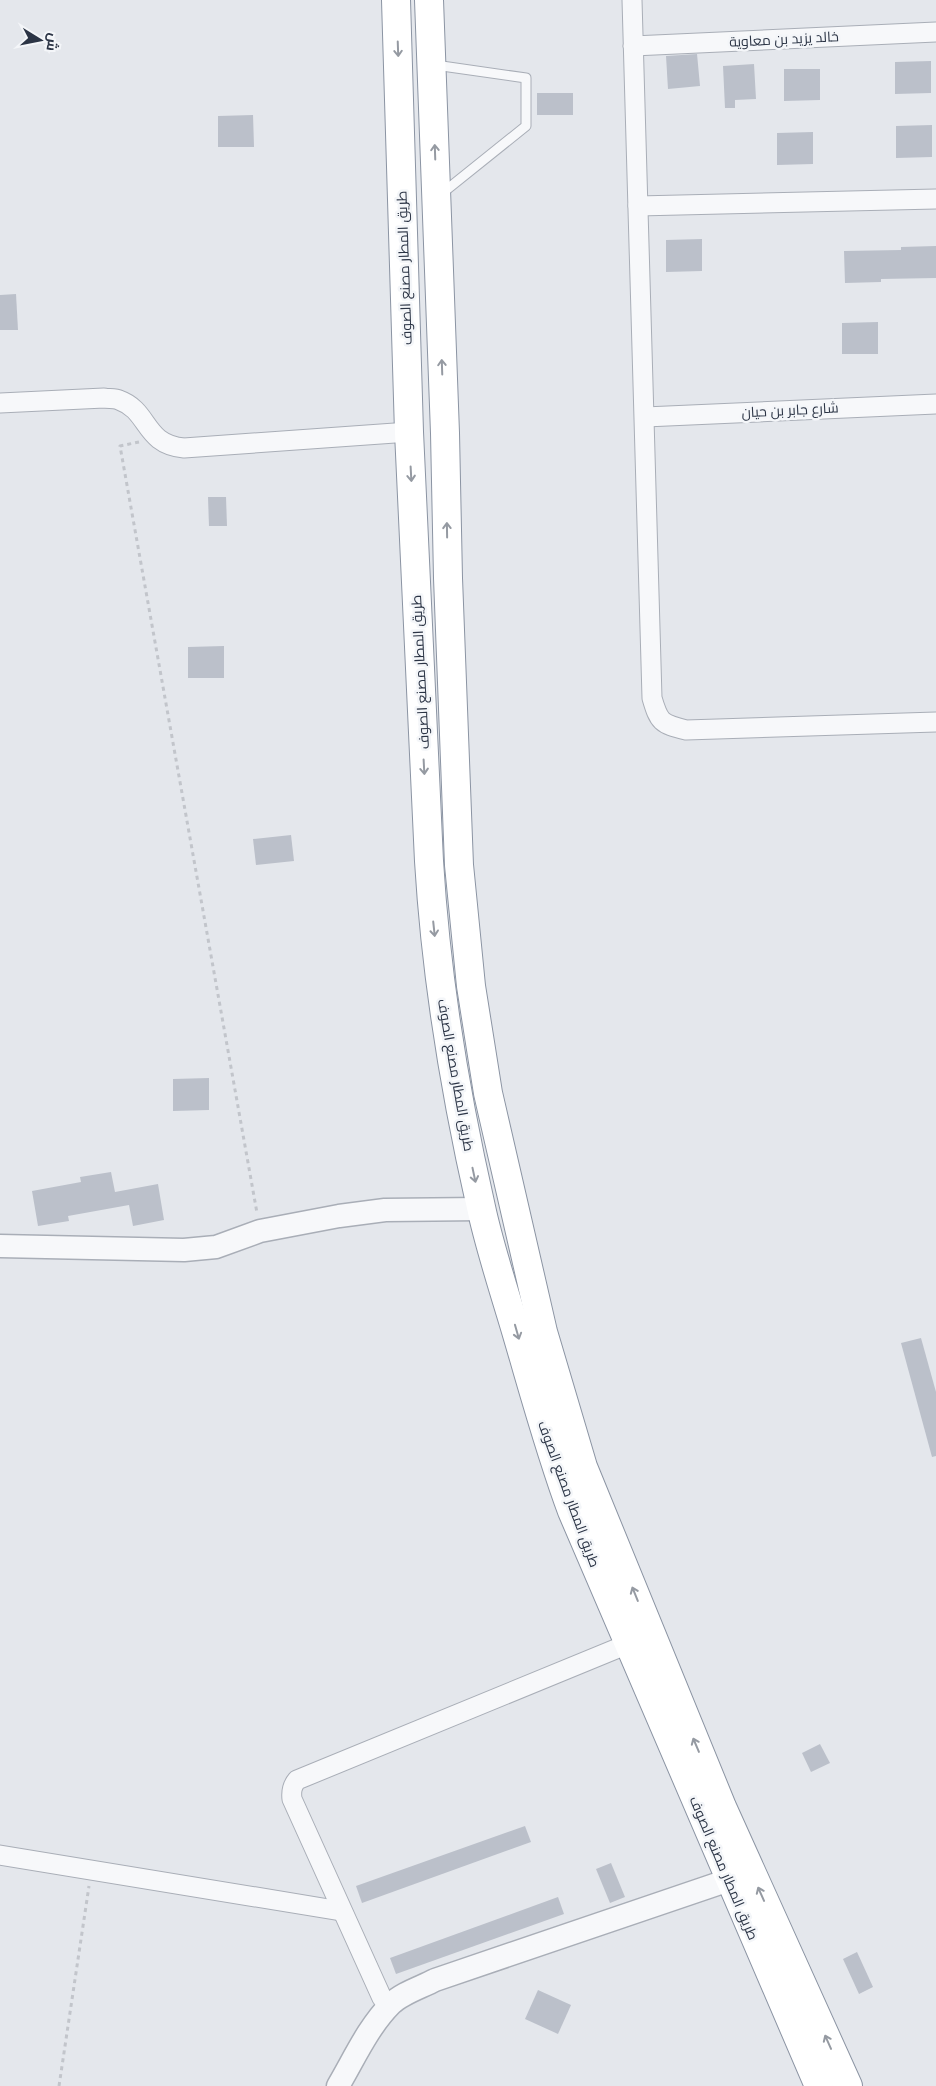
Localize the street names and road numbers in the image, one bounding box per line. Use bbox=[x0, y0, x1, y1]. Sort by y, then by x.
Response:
street label: خالد يزيد بن معاوية bbox=[729, 26, 839, 52]
street label: طريق المطار مصنع الصوف bbox=[391, 190, 417, 346]
street label: شارع جابر بن حيان bbox=[741, 397, 839, 423]
street label: طريق المطار مصنع الصوف bbox=[406, 594, 434, 750]
street label: طريق المطار مصنع الصوف bbox=[433, 997, 479, 1153]
street label: طريق المطار مصنع الصوف bbox=[533, 1418, 605, 1570]
street label: طريق المطار مصنع الصوف bbox=[685, 1793, 763, 1943]

